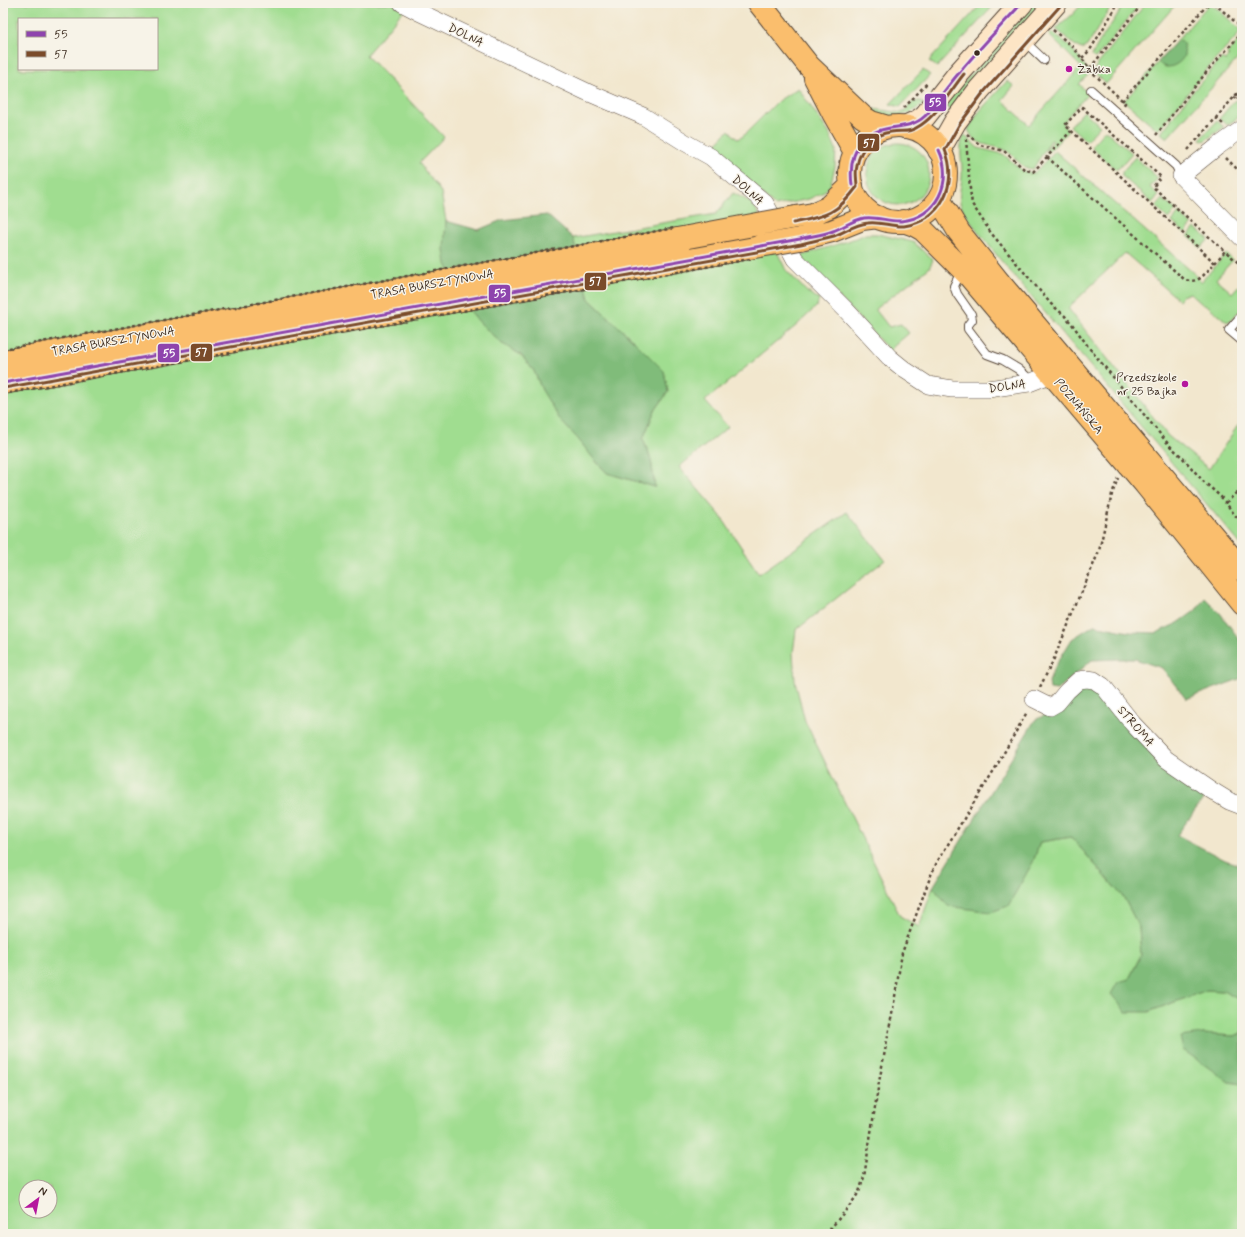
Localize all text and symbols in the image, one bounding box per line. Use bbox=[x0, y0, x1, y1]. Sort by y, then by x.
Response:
legend bbox=[18, 18, 158, 70]
street label: DOLNA bbox=[445, 20, 486, 51]
text: 55 bbox=[54, 27, 68, 43]
text: 57 bbox=[54, 47, 67, 63]
unlabelled marker bbox=[972, 48, 982, 58]
place label: Żabka bbox=[1077, 62, 1111, 78]
marker: Żabka bbox=[1064, 64, 1074, 74]
line badge: 55 bbox=[924, 93, 947, 112]
text: 55 bbox=[929, 96, 941, 110]
line badge: 57 bbox=[857, 133, 880, 152]
text: 57 bbox=[863, 137, 876, 151]
street label: DOLNA bbox=[728, 172, 767, 209]
street label: TRASA BURSZTYNOWA bbox=[369, 266, 495, 304]
line badge: 57 bbox=[584, 272, 607, 291]
text: 57 bbox=[589, 275, 602, 289]
line badge: 55 bbox=[488, 284, 511, 303]
text: 55 bbox=[494, 287, 506, 301]
street label: TRASA BURSZTYNOWA bbox=[50, 323, 176, 361]
line badge: 55 bbox=[157, 343, 180, 363]
line badge: 57 bbox=[190, 343, 213, 362]
text: 57 bbox=[195, 346, 208, 360]
text: 55 bbox=[163, 347, 175, 361]
place label: Przedszkole nr 25 Bajka bbox=[1116, 370, 1177, 400]
street label: POZNAŃSKA bbox=[1050, 375, 1106, 438]
street label: DOLNA bbox=[987, 376, 1027, 398]
marker: Przedszkole nr 25 Bajka bbox=[1180, 379, 1190, 389]
street label: STROMA bbox=[1113, 703, 1157, 750]
north arrow bbox=[18, 1179, 58, 1219]
text: N bbox=[36, 1183, 50, 1199]

